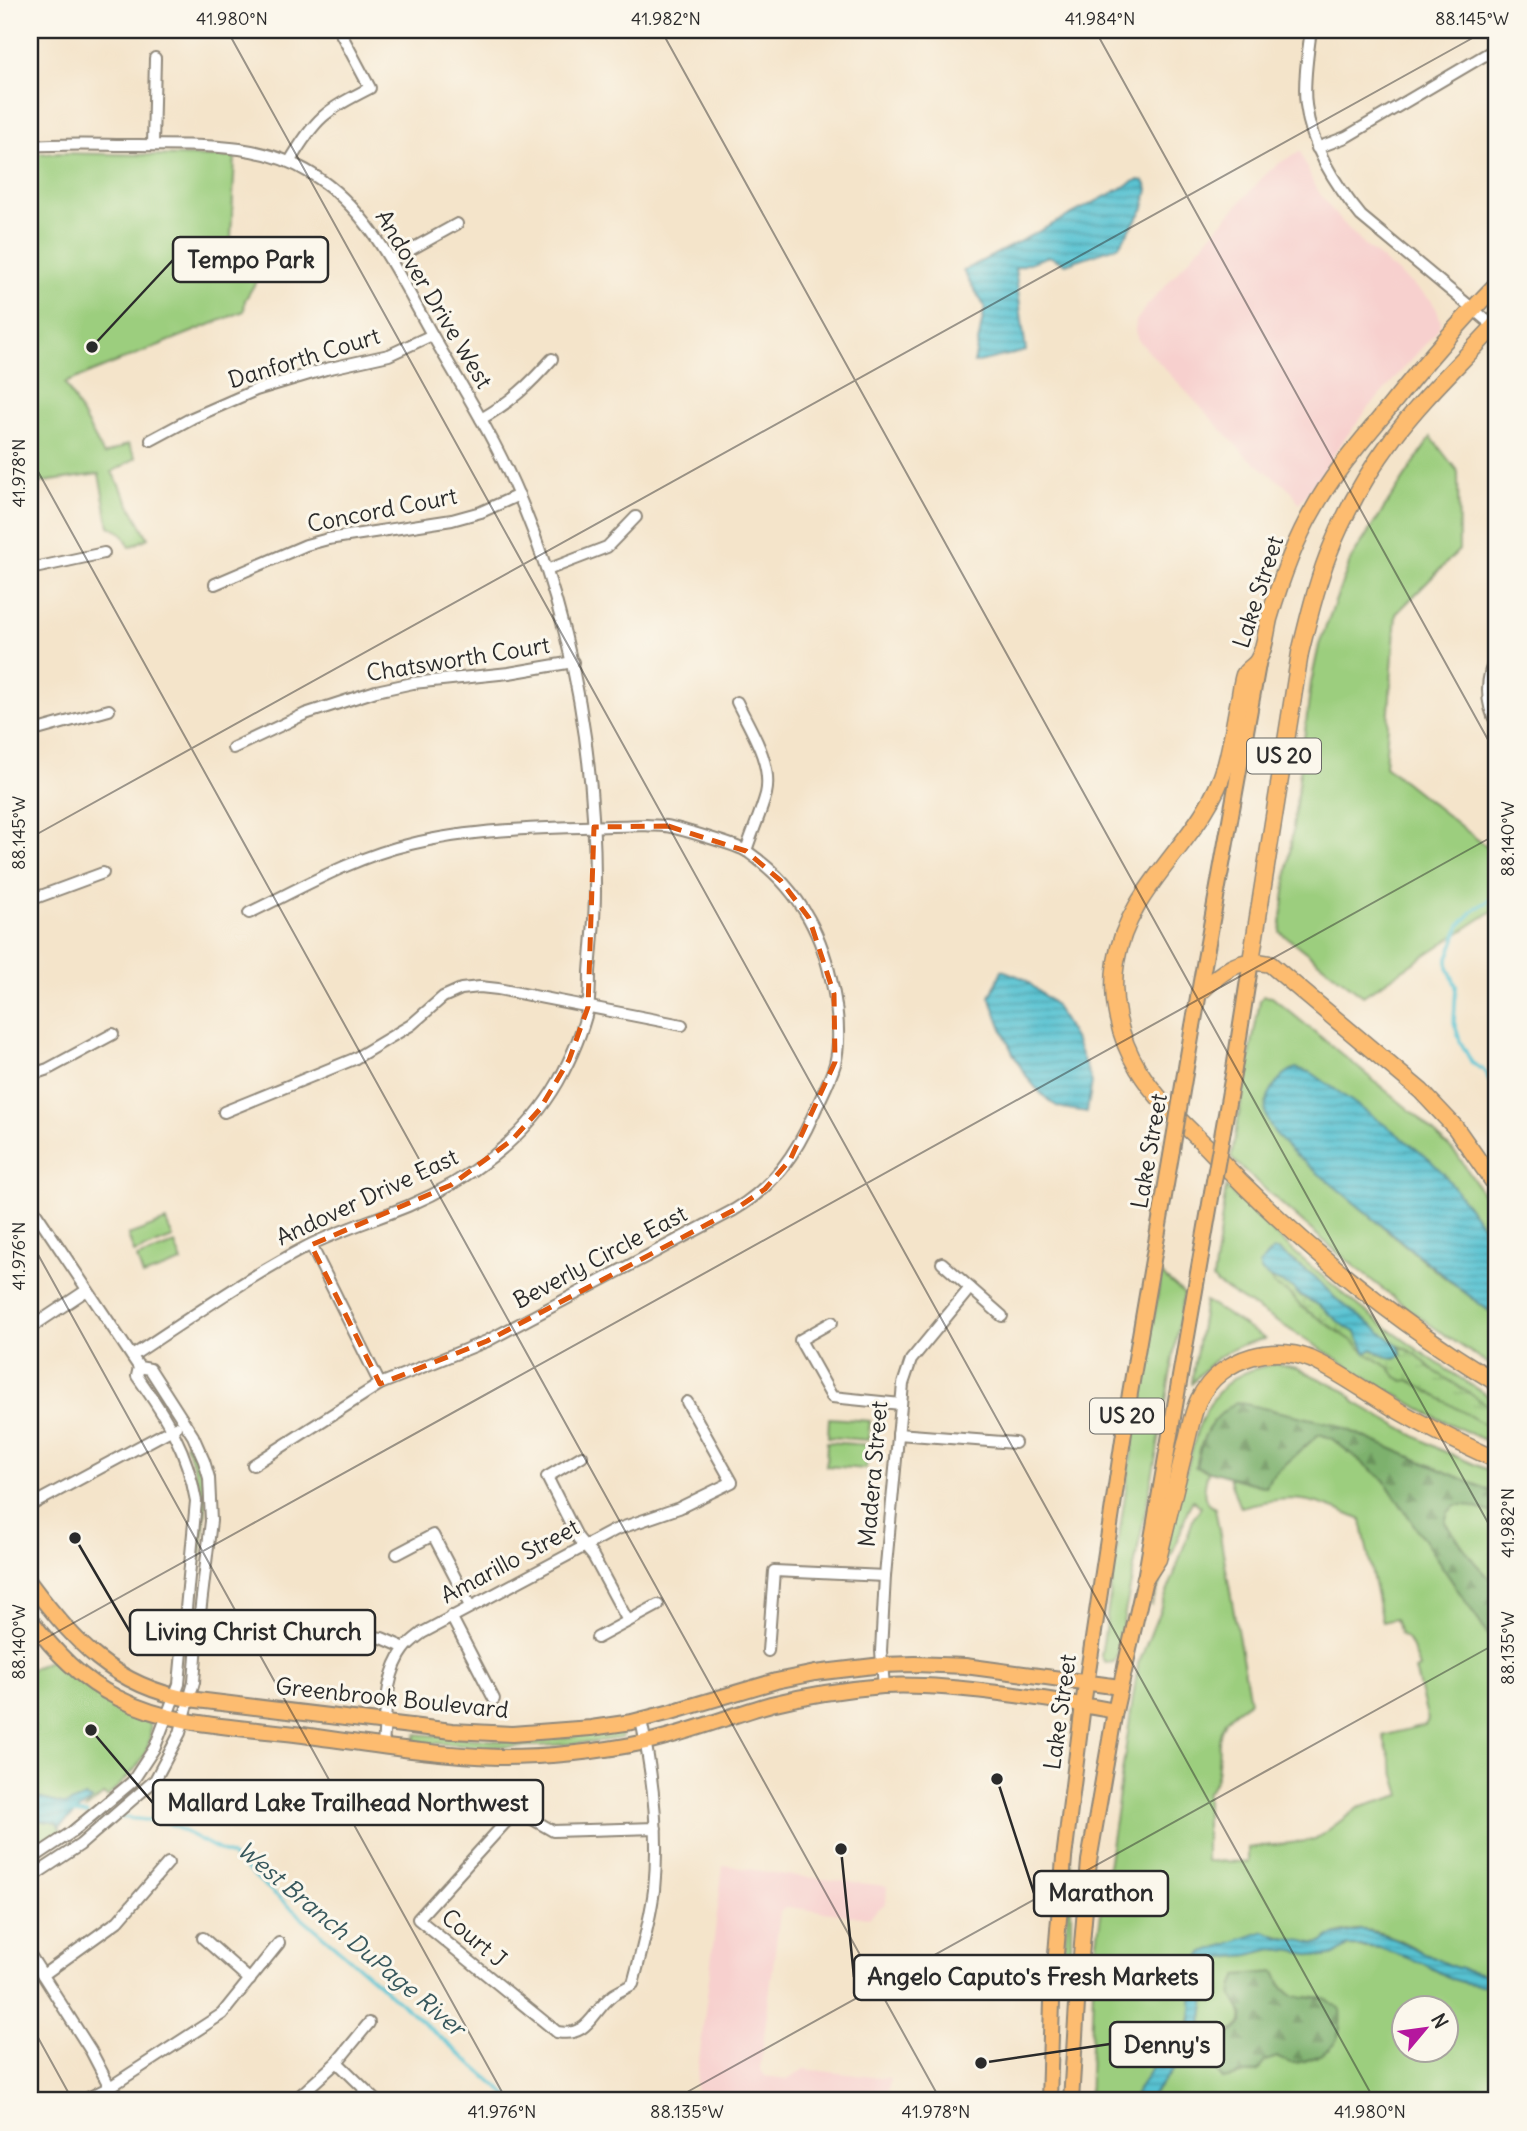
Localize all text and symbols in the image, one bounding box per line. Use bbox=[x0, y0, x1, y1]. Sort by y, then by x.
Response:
text: 41.980°N bbox=[196, 7, 268, 30]
text: 41.982°N bbox=[631, 7, 701, 30]
text: 41.984°N bbox=[1065, 7, 1135, 30]
text: 88.145°W bbox=[1435, 7, 1509, 30]
street label: Andover Drive West bbox=[370, 204, 499, 394]
callout: Tempo Park bbox=[173, 237, 328, 282]
text: Tempo Park bbox=[187, 244, 315, 274]
street label: Danforth Court bbox=[224, 321, 383, 394]
text: 41.978°N bbox=[7, 438, 30, 508]
street label: Concord Court bbox=[304, 481, 460, 538]
street label: Lake Street bbox=[1226, 532, 1289, 652]
street label: Chatsworth Court bbox=[364, 630, 552, 687]
road number: US 20 bbox=[1247, 738, 1321, 774]
text: 88.145°W bbox=[7, 796, 30, 870]
text: 88.140°W bbox=[1496, 801, 1519, 877]
street label: Lake Street bbox=[1124, 1091, 1173, 1211]
street label: Andover Drive East bbox=[271, 1142, 463, 1251]
street label: Beverly Circle East bbox=[508, 1198, 692, 1315]
text: 41.976°N bbox=[7, 1222, 30, 1290]
road number: US 20 bbox=[1090, 1398, 1164, 1434]
street label: Madera Street bbox=[852, 1399, 893, 1548]
text: 41.982°N bbox=[1496, 1488, 1519, 1558]
street label: Amarillo Street bbox=[436, 1512, 584, 1609]
text: 88.140°W bbox=[7, 1604, 30, 1680]
callout: Living Christ Church bbox=[130, 1610, 375, 1655]
text: 88.135°W bbox=[1496, 1611, 1519, 1685]
text: Living Christ Church bbox=[144, 1616, 362, 1646]
street label: Lake Street bbox=[1037, 1652, 1082, 1772]
street label: Greenbrook Boulevard bbox=[274, 1671, 510, 1724]
callout: Mallard Lake Trailhead Northwest bbox=[153, 1780, 543, 1825]
text: Mallard Lake Trailhead Northwest bbox=[167, 1787, 530, 1817]
water label: West Branch DuPage River bbox=[231, 1834, 474, 2045]
callout: Marathon bbox=[1034, 1871, 1168, 1916]
text: Marathon bbox=[1048, 1877, 1154, 1907]
street label: Court J bbox=[436, 1902, 513, 1973]
callout: Angelo Caputo's Fresh Markets bbox=[854, 1955, 1213, 2000]
text: Angelo Caputo's Fresh Markets bbox=[867, 1961, 1199, 1991]
north arrow bbox=[1390, 1994, 1460, 2064]
text: N bbox=[1426, 2009, 1454, 2032]
callout: Denny's bbox=[1110, 2022, 1224, 2067]
text: Denny's bbox=[1124, 2029, 1210, 2059]
text: 41.976°N bbox=[468, 2100, 536, 2123]
text: 88.135°W bbox=[650, 2100, 724, 2123]
text: 41.978°N bbox=[901, 2100, 971, 2123]
text: 41.980°N bbox=[1334, 2100, 1406, 2123]

